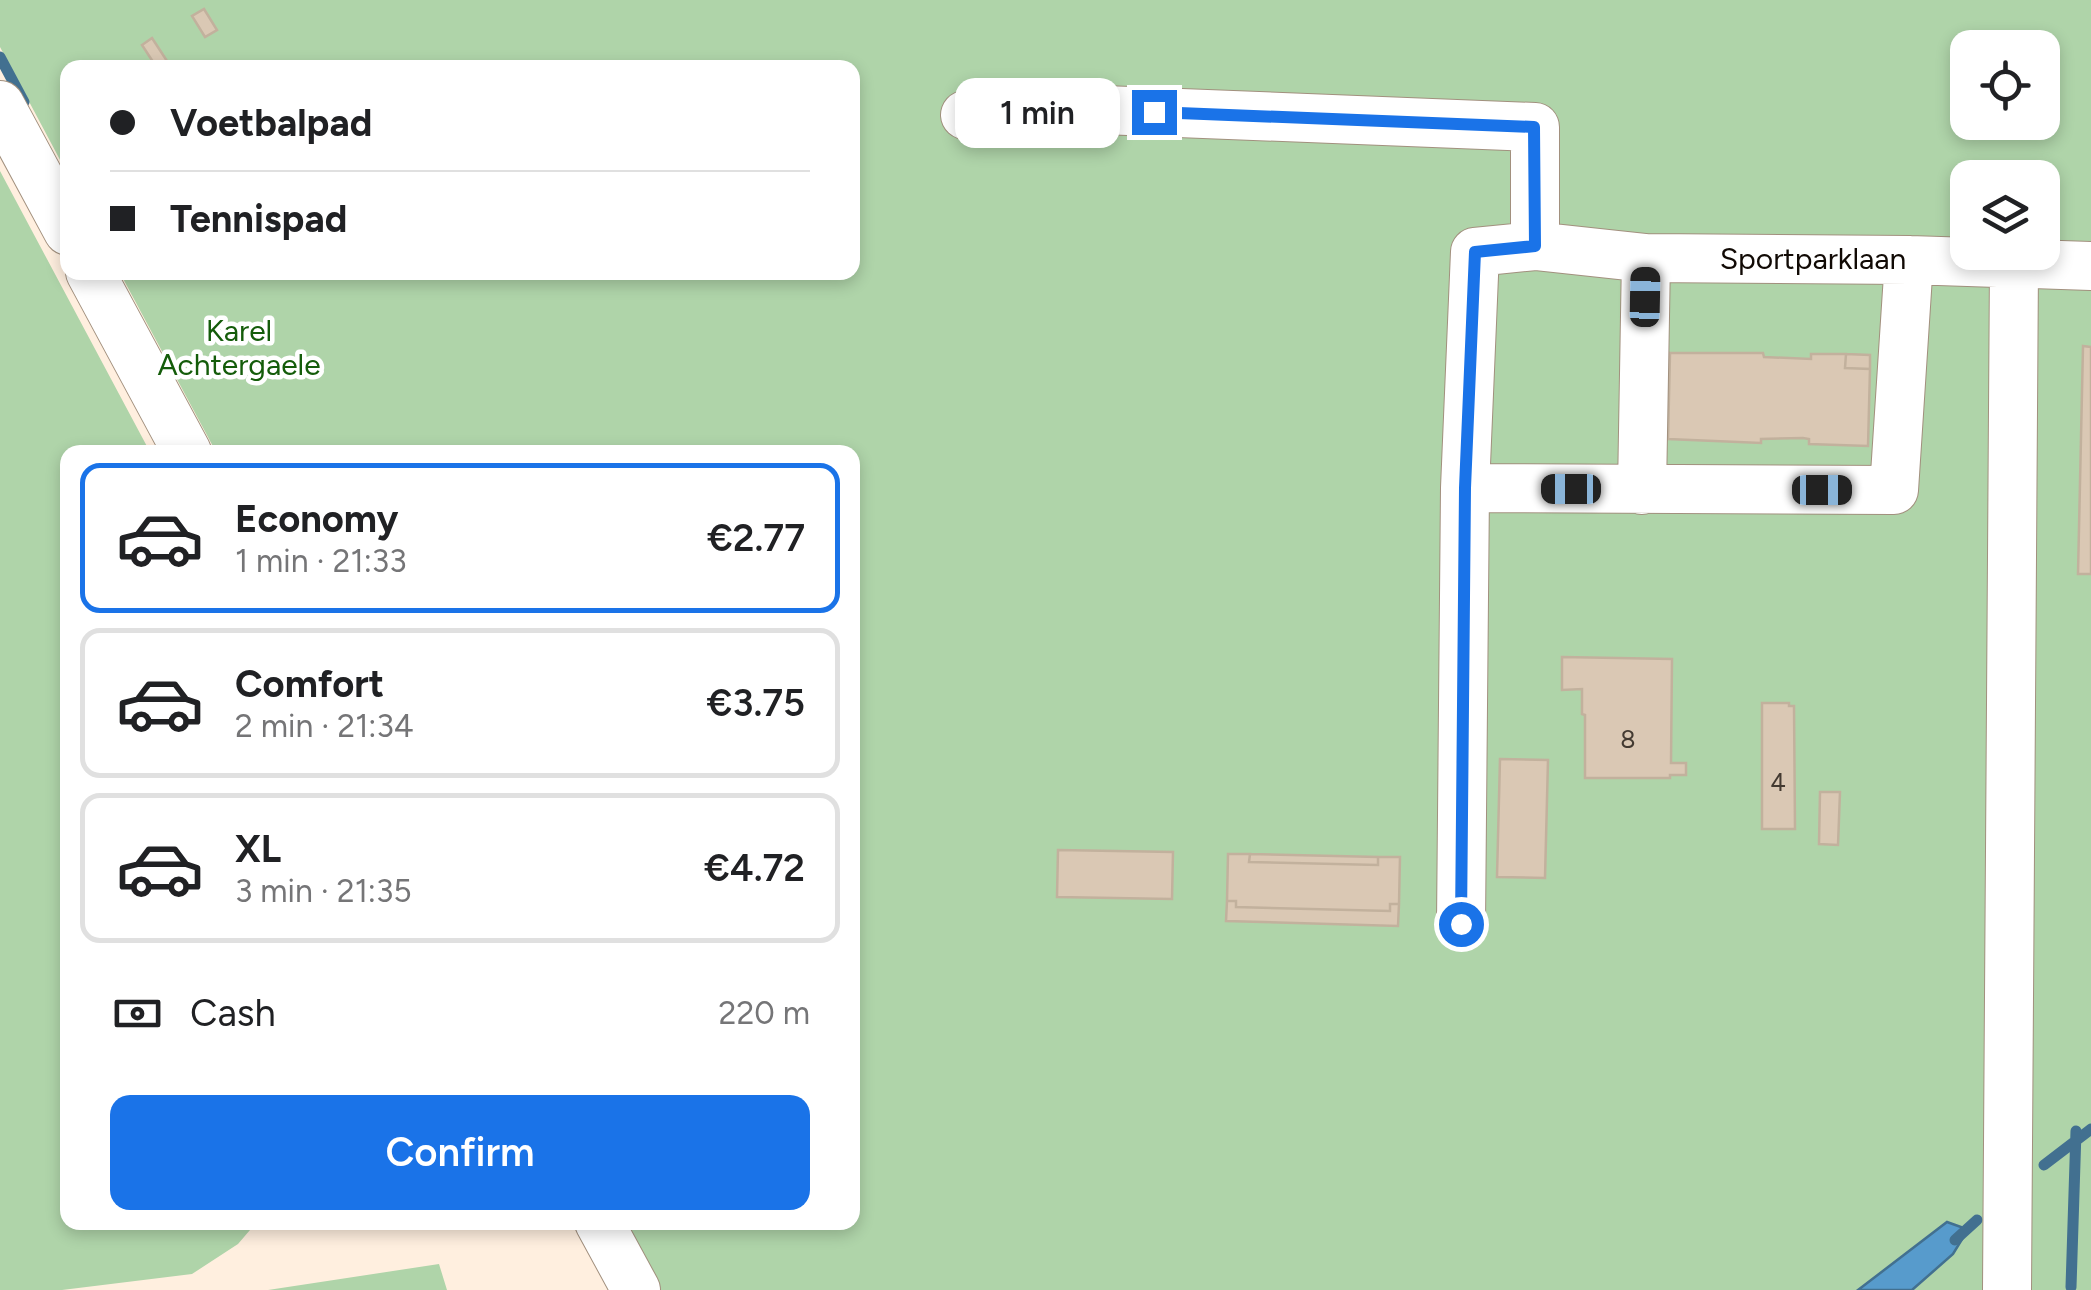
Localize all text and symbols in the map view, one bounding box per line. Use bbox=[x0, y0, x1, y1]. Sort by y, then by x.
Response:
map controls bbox=[1950, 30, 2060, 270]
button: locate bbox=[1950, 30, 2060, 140]
callout: 1 min bbox=[954, 77, 1119, 147]
route end bbox=[1132, 90, 1177, 135]
text: 1 min bbox=[1000, 94, 1075, 132]
text: Voetbalpad bbox=[170, 100, 372, 146]
button: layers bbox=[1950, 160, 2060, 270]
text: Tennispad bbox=[170, 196, 347, 242]
street label: Sportparklaan bbox=[1720, 240, 1906, 277]
car bbox=[1629, 267, 1661, 327]
park label: Karel Achtergaele bbox=[157, 312, 321, 383]
car bbox=[1541, 474, 1601, 504]
car bbox=[1792, 475, 1852, 505]
icon: car bbox=[115, 493, 205, 583]
text: Economy bbox=[235, 496, 398, 542]
text: €2.77 bbox=[707, 515, 805, 561]
text: 1 min · 21:33 bbox=[235, 542, 407, 580]
icon: car bbox=[115, 658, 205, 748]
text: Comfort bbox=[235, 661, 384, 707]
text: €3.75 bbox=[707, 680, 805, 726]
text: 2 min · 21:34 bbox=[235, 707, 414, 745]
house number: 8 bbox=[1620, 724, 1636, 754]
house number: 4 bbox=[1770, 767, 1786, 797]
icon: car bbox=[115, 823, 205, 913]
text: XL bbox=[235, 826, 281, 872]
text: €4.72 bbox=[704, 845, 805, 891]
text: 3 min · 21:35 bbox=[235, 872, 412, 910]
route start bbox=[1439, 902, 1484, 947]
icon: cash bbox=[110, 986, 165, 1041]
text: Cash bbox=[190, 990, 276, 1036]
text: 220 m bbox=[719, 994, 810, 1032]
button: Confirm bbox=[110, 1095, 810, 1210]

